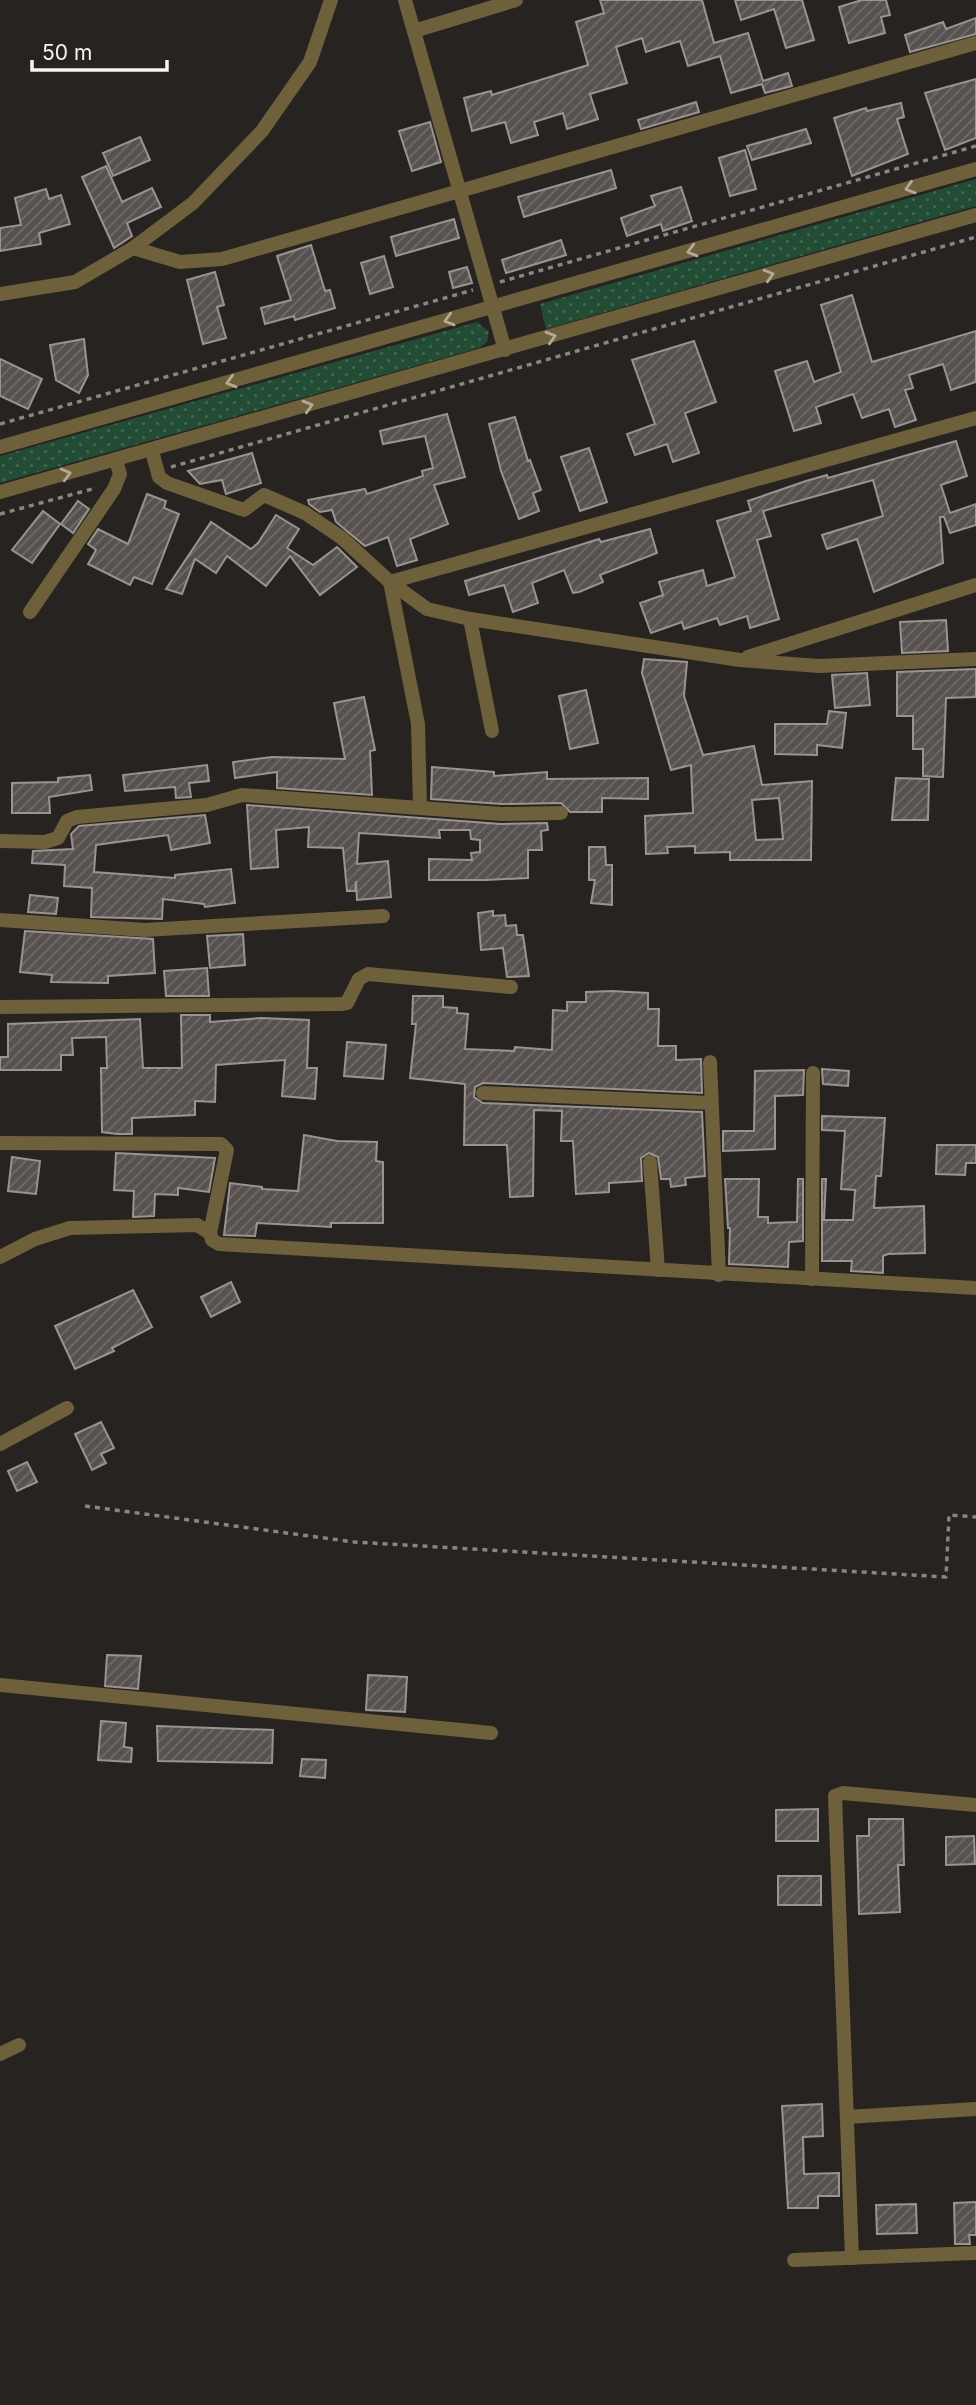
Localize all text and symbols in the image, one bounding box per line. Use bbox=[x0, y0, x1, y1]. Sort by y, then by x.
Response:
scale bar bbox=[32, 28, 166, 72]
text: 50 m bbox=[42, 40, 92, 65]
one-way arrow bbox=[905, 180, 917, 194]
one-way arrow bbox=[686, 242, 698, 257]
one-way arrow bbox=[763, 268, 775, 283]
one-way arrow bbox=[444, 311, 456, 326]
one-way arrow bbox=[545, 331, 557, 345]
one-way arrow bbox=[225, 374, 237, 389]
one-way arrow bbox=[302, 400, 314, 415]
one-way arrow bbox=[60, 468, 72, 483]

